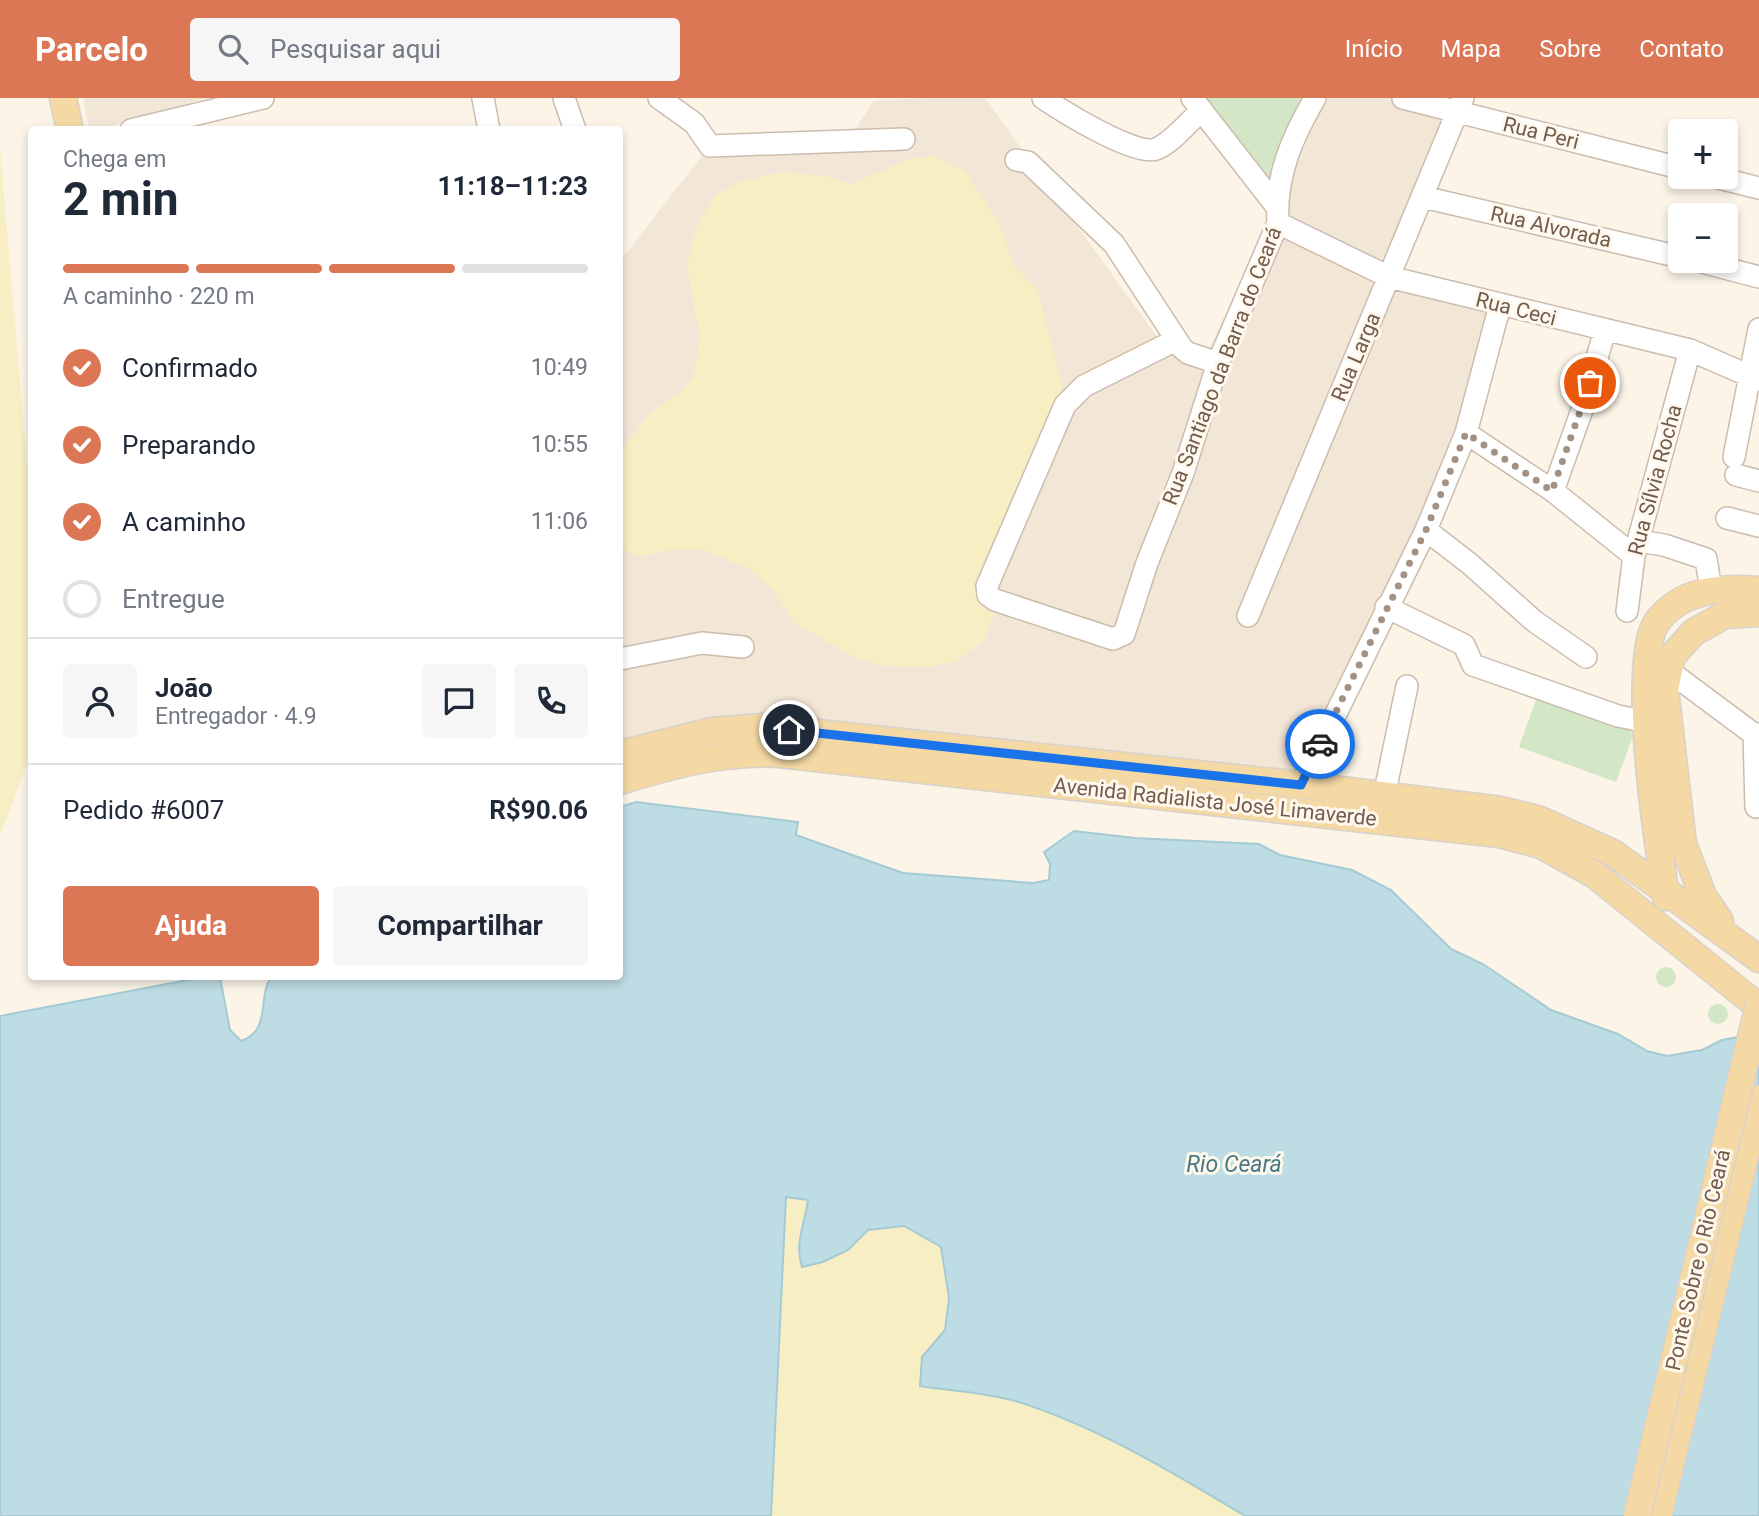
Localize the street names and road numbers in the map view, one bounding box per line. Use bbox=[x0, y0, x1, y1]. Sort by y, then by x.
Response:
street label: Rua Peri bbox=[1500, 112, 1582, 154]
street label: Rua Alvorada bbox=[1488, 201, 1614, 253]
street label: Rua Santiago da Barra do Ceará bbox=[1158, 224, 1286, 508]
street label: Rua Ceci bbox=[1473, 287, 1559, 331]
street label: Rua Larga bbox=[1327, 309, 1385, 405]
street label: Rua Sílvia Rocha bbox=[1623, 402, 1687, 558]
street label: Avenida Radialista José Limaverde bbox=[1052, 773, 1378, 831]
street label: Ponte Sobre o Rio Ceará bbox=[1661, 1147, 1735, 1373]

